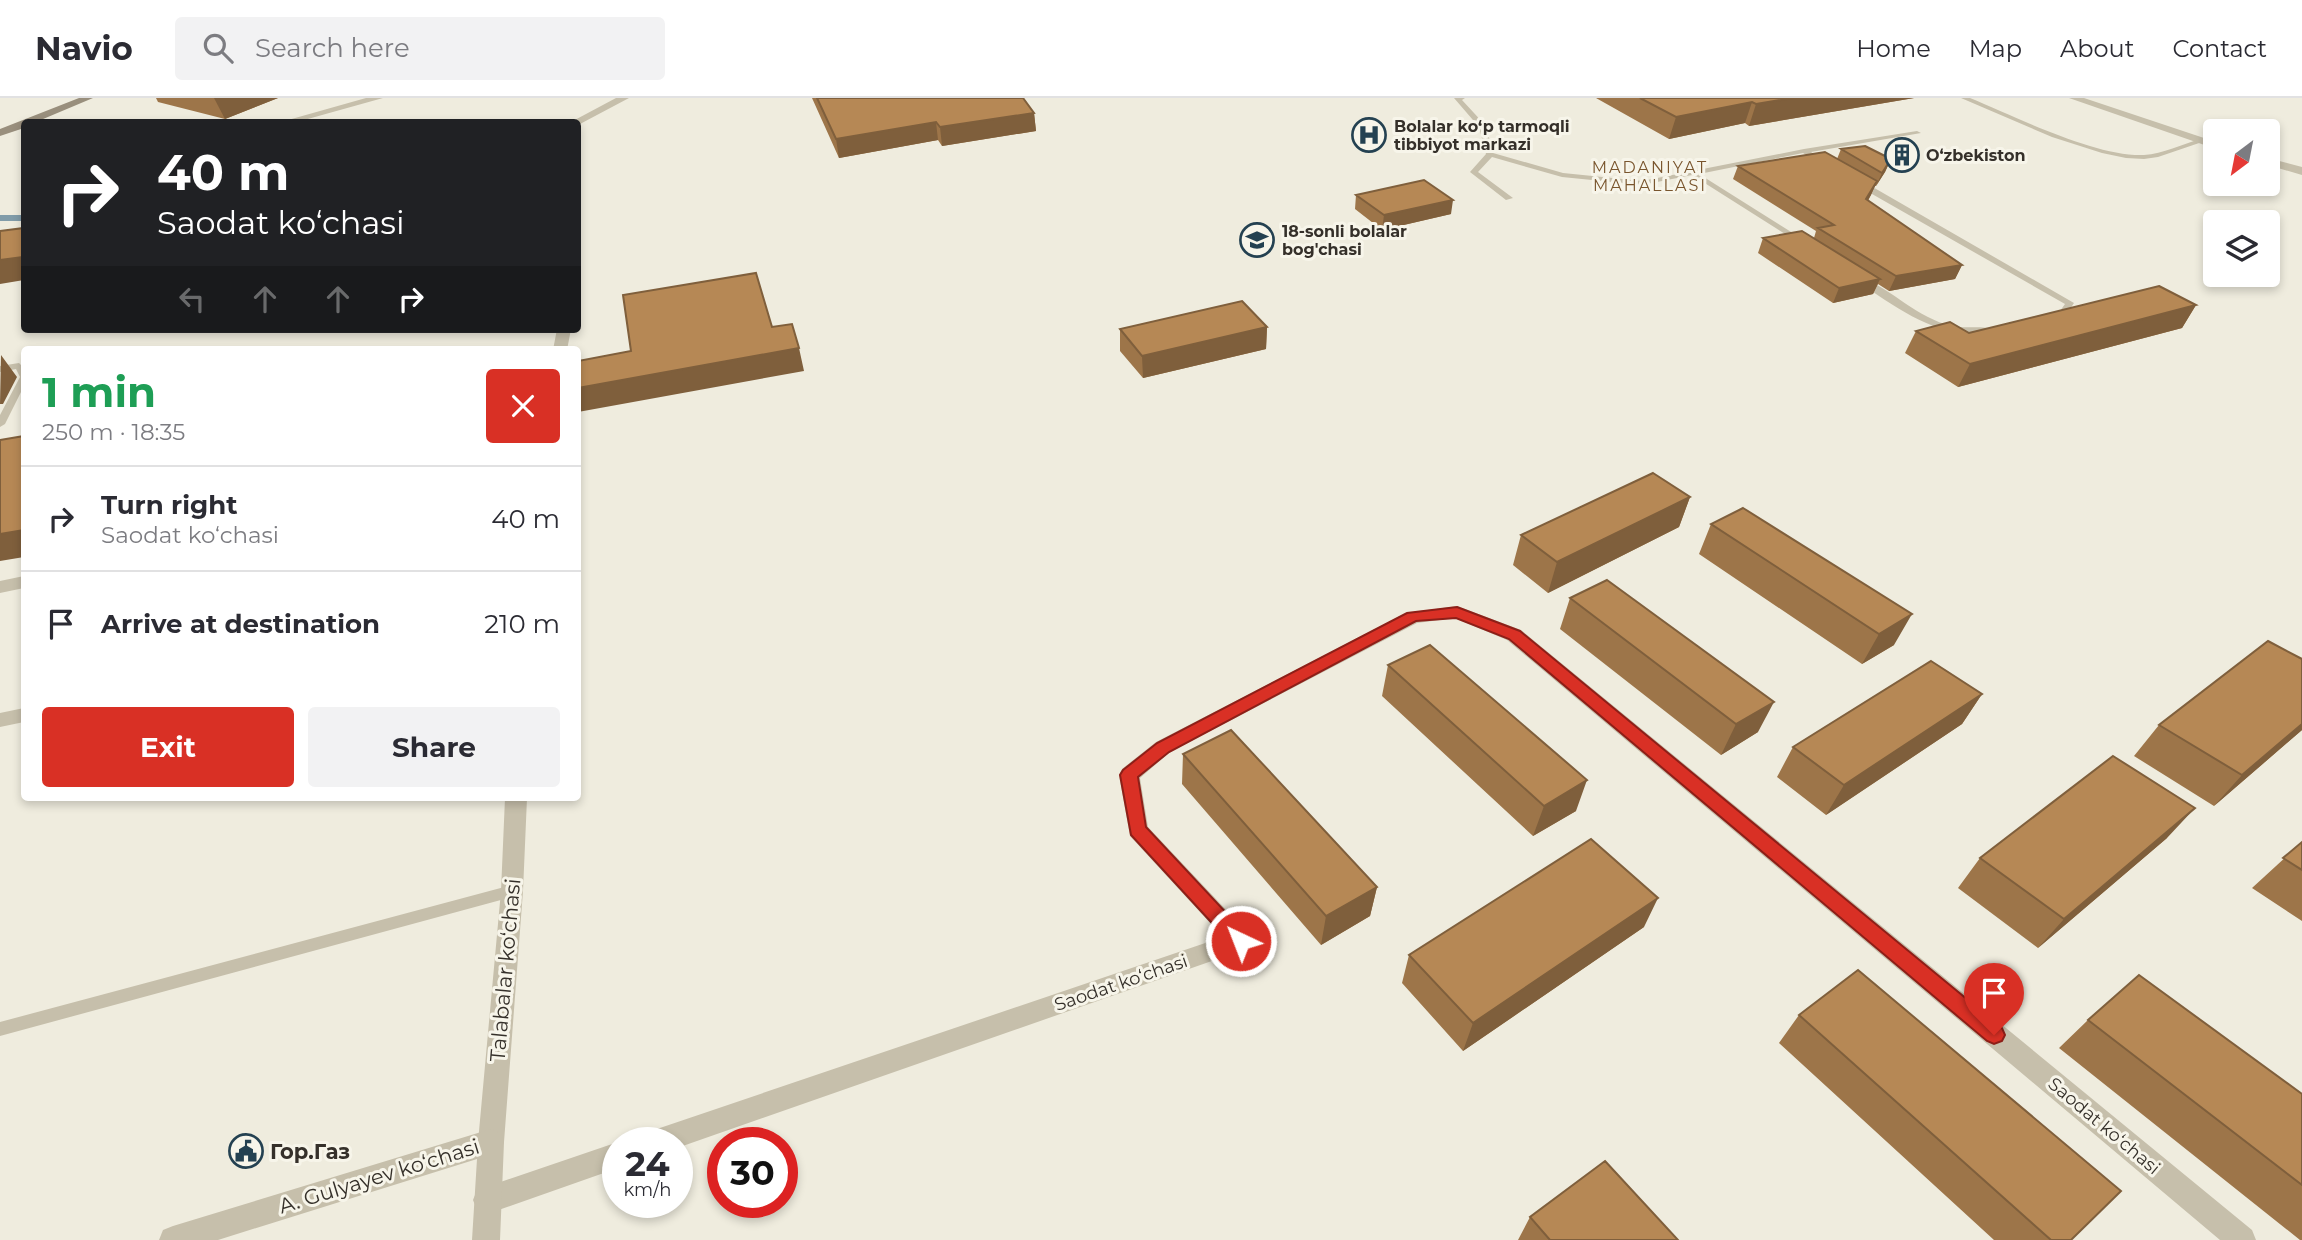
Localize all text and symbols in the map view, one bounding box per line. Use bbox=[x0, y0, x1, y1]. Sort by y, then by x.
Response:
search box bbox=[175, 17, 665, 80]
text: Navio bbox=[35, 28, 133, 68]
icon: search bbox=[199, 29, 237, 67]
text: Search here bbox=[255, 32, 410, 64]
text: Home bbox=[1856, 34, 1931, 63]
text: Map bbox=[1969, 34, 2022, 63]
text: About bbox=[2060, 34, 2134, 63]
text: Contact bbox=[2172, 34, 2267, 63]
hospital icon: Bolalar ko‘p tarmoqli tibbiyot markazi bbox=[1350, 116, 1388, 154]
place label: Bolalar ko‘p tarmoqli tibbiyot markazi bbox=[1394, 117, 1570, 154]
north arrow bbox=[2203, 119, 2280, 196]
map controls bbox=[2203, 119, 2280, 287]
building icon: Oʻzbekiston bbox=[1883, 136, 1921, 174]
text: 40 m bbox=[157, 143, 289, 202]
place label: Oʻzbekiston bbox=[1926, 146, 2025, 165]
icon: right bbox=[42, 147, 133, 238]
district label: MADANIYAT MAHALLASI bbox=[1592, 158, 1708, 195]
text: Saodat ko‘chasi bbox=[157, 203, 405, 242]
button: layers bbox=[2203, 210, 2280, 287]
school or university icon: 18-sonli bolalar bog'chasi bbox=[1238, 221, 1276, 259]
place label: 18-sonli bolalar bog'chasi bbox=[1282, 222, 1407, 259]
icon: left bbox=[173, 280, 211, 318]
icon: ahead bbox=[246, 280, 284, 318]
icon: ahead bbox=[319, 280, 357, 318]
icon: right bbox=[392, 280, 430, 318]
text: 1 min bbox=[42, 366, 156, 418]
button: close bbox=[486, 369, 560, 443]
text: 250 m · 18:35 bbox=[42, 418, 185, 446]
text: Turn right bbox=[101, 489, 237, 521]
icon: right bbox=[42, 500, 80, 538]
text: 40 m bbox=[491, 503, 560, 535]
text: Saodat ko‘chasi bbox=[101, 521, 279, 549]
icon: arrive bbox=[42, 605, 80, 643]
text: Arrive at destination bbox=[101, 608, 380, 640]
text: 210 m bbox=[484, 608, 560, 640]
button: Exit bbox=[42, 707, 294, 787]
button: Share bbox=[308, 707, 560, 787]
street label: Talabalar ko‘chasi bbox=[485, 877, 525, 1063]
position arrow bbox=[1204, 904, 1278, 978]
street label: Saodat ko‘chasi bbox=[1052, 950, 1190, 1016]
pin bbox=[1964, 963, 2024, 1035]
icon: arrive bbox=[1975, 974, 2013, 1012]
street label: Saodat ko‘chasi bbox=[2044, 1073, 2164, 1179]
speed limit sign: 30 bbox=[707, 1127, 798, 1218]
public building icon: Гор.Газ bbox=[227, 1132, 265, 1170]
street label: A. Gulyayev ko‘chasi bbox=[276, 1134, 482, 1218]
place label: Гор.Газ bbox=[270, 1139, 350, 1164]
text: 24 bbox=[625, 1142, 670, 1185]
text: km/h bbox=[623, 1179, 672, 1201]

